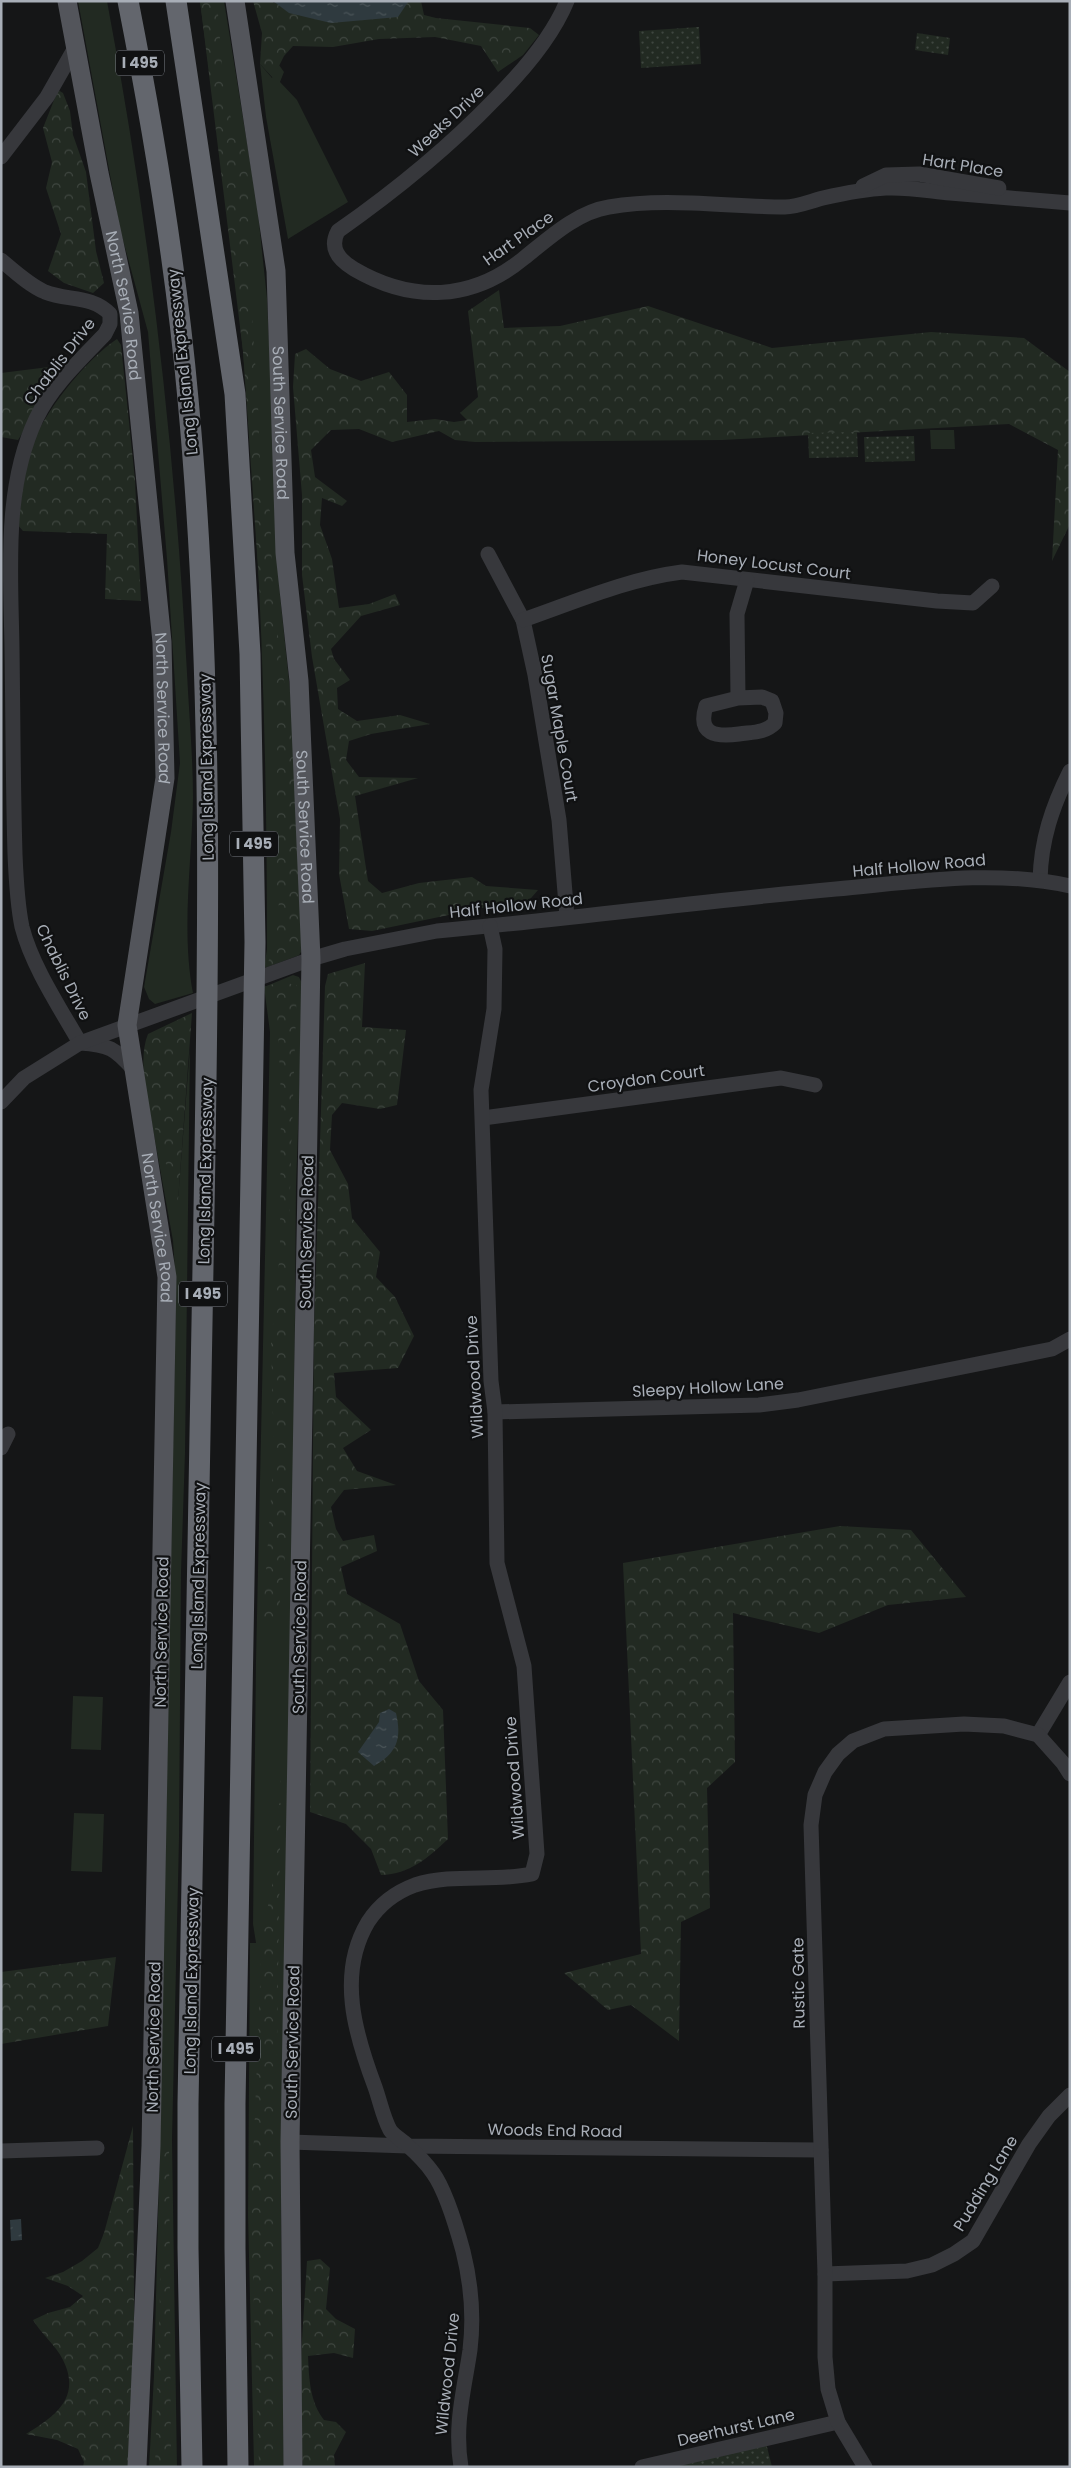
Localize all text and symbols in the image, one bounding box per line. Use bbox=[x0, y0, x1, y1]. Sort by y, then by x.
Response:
road number: I 495 bbox=[116, 50, 164, 76]
street label: Weeks Drive bbox=[403, 80, 490, 163]
street label: Hart Place bbox=[921, 148, 1005, 183]
street label: Hart Place bbox=[478, 206, 558, 271]
street label: North Service Road bbox=[100, 229, 147, 382]
street label: Long Island Expressway bbox=[161, 268, 204, 456]
street label: Chablis Drive bbox=[18, 313, 101, 410]
street label: South Service Road bbox=[266, 345, 294, 500]
street label: Honey Locust Court bbox=[696, 544, 852, 585]
street label: North Service Road bbox=[149, 631, 177, 786]
street label: Sugar Maple Court bbox=[535, 652, 584, 804]
street label: Long Island Expressway bbox=[193, 673, 220, 861]
street label: South Service Road bbox=[290, 749, 320, 904]
road number: I 495 bbox=[230, 832, 278, 856]
street label: Half Hollow Road bbox=[851, 848, 987, 883]
street label: Half Hollow Road bbox=[448, 887, 584, 924]
street label: Chablis Drive bbox=[30, 920, 97, 1024]
street label: Croydon Court bbox=[586, 1059, 706, 1098]
street label: Long Island Expressway bbox=[192, 1077, 219, 1265]
street label: North Service Road bbox=[135, 1151, 179, 1303]
street label: South Service Road bbox=[294, 1155, 319, 1309]
road number: I 495 bbox=[179, 1282, 227, 1306]
street label: Wildwood Drive bbox=[460, 1315, 489, 1439]
street label: Sleepy Hollow Lane bbox=[632, 1372, 785, 1403]
street label: Long Island Expressway bbox=[185, 1482, 212, 1670]
street label: North Service Road bbox=[149, 1556, 174, 1708]
street label: South Service Road bbox=[287, 1560, 312, 1714]
street label: Wildwood Drive bbox=[499, 1716, 530, 1840]
street label: Long Island Expressway bbox=[178, 1887, 205, 2075]
street label: Rustic Gate bbox=[786, 1937, 811, 2029]
street label: North Service Road bbox=[141, 1961, 166, 2113]
street label: South Service Road bbox=[280, 1965, 305, 2119]
road number: I 495 bbox=[212, 2036, 260, 2062]
street label: Woods End Road bbox=[487, 2118, 623, 2143]
street label: Pudding Lane bbox=[948, 2131, 1023, 2236]
street label: Wildwood Drive bbox=[430, 2312, 465, 2436]
street label: Deerhurst Lane bbox=[675, 2403, 797, 2452]

